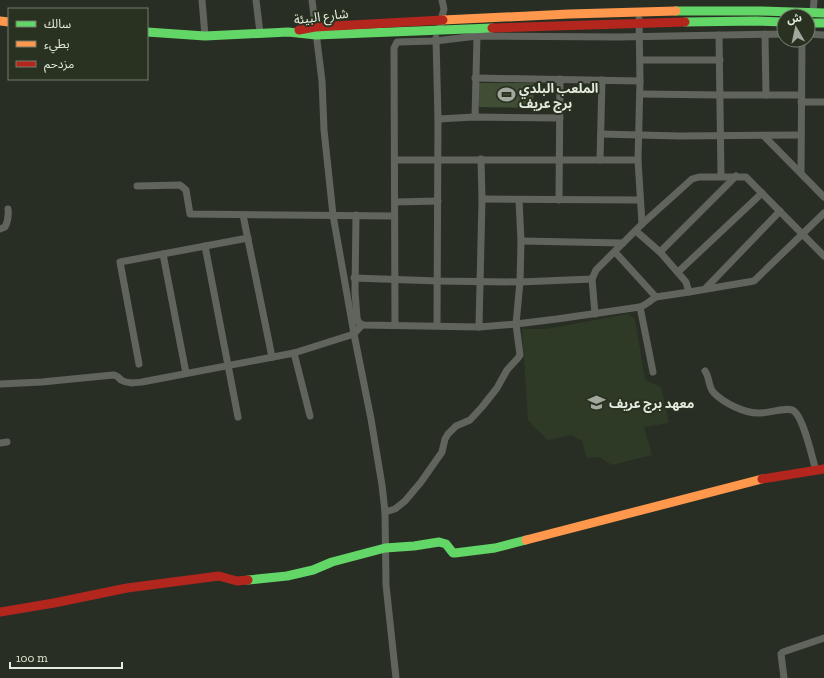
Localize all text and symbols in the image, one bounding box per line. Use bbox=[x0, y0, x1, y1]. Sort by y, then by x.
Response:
street label: شارع البيئة bbox=[293, 6, 350, 30]
legend bbox=[8, 8, 148, 80]
north arrow bbox=[776, 8, 816, 48]
text: ش bbox=[786, 11, 803, 26]
text: سالك bbox=[44, 17, 71, 31]
text: بطيء bbox=[44, 37, 70, 54]
text: مزدحم bbox=[44, 57, 74, 73]
place label: الملعب البلدي برج عريف bbox=[519, 81, 598, 113]
sports icon: الملعب البلدي برج عريف bbox=[496, 85, 516, 105]
school or university icon: معهد برج عريف bbox=[586, 393, 606, 413]
place label: معهد برج عريف bbox=[609, 396, 694, 413]
scale bar bbox=[10, 644, 122, 670]
text: 100 m bbox=[16, 651, 48, 665]

